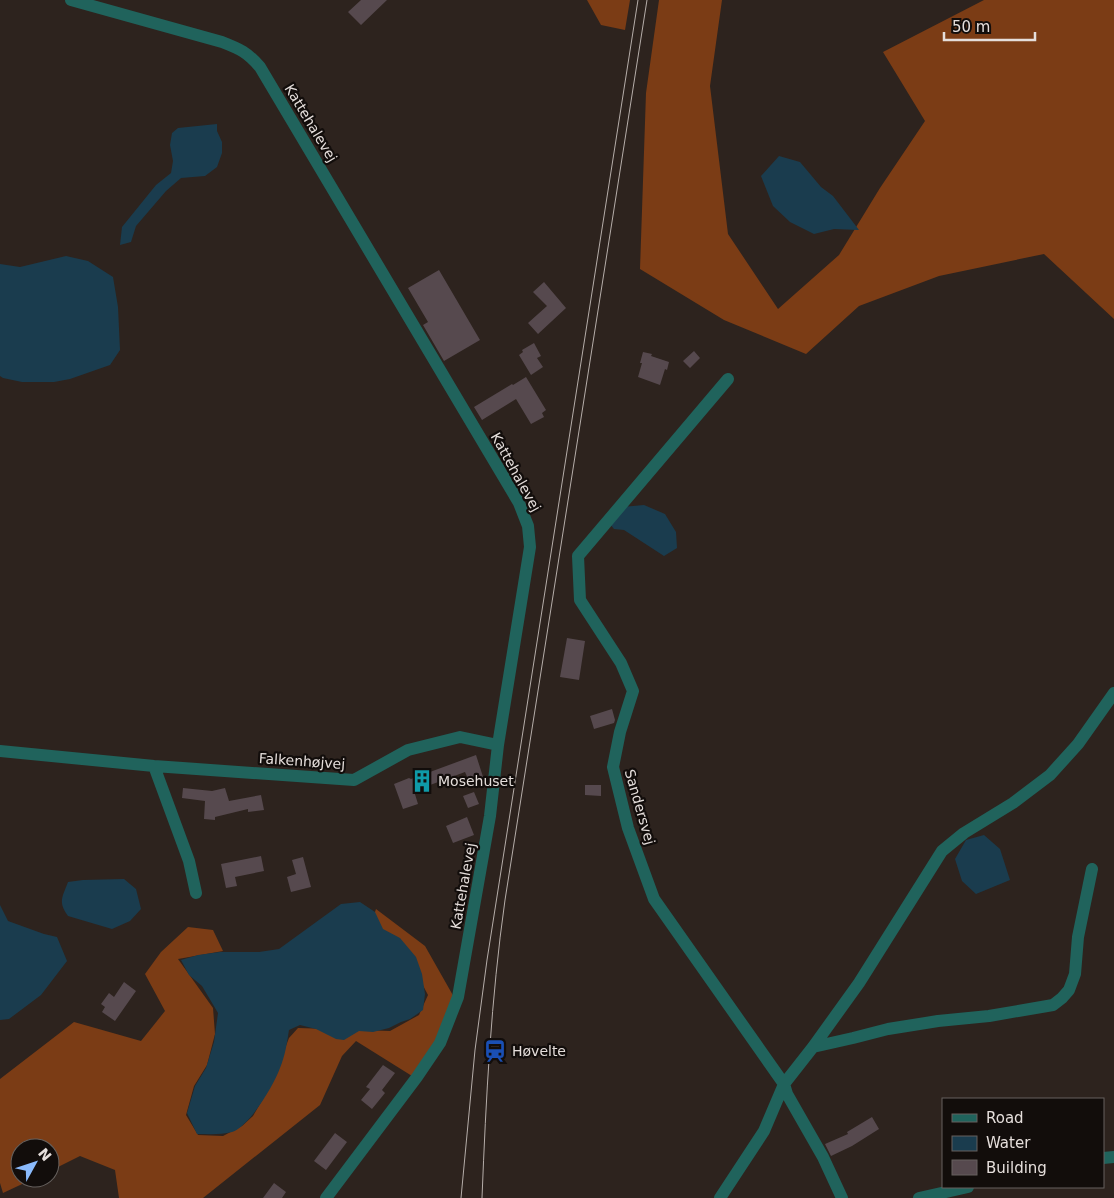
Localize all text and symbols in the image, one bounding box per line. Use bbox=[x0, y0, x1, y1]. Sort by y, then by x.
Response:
scale bar bbox=[944, 10, 1035, 42]
text: 50 m bbox=[952, 18, 990, 36]
street label: Kattehalevej bbox=[282, 81, 340, 165]
street label: Kattehalevej bbox=[488, 430, 544, 514]
street label: Falkenhøjvej bbox=[258, 750, 346, 772]
street label: Sandersvej bbox=[622, 767, 658, 847]
building icon: Mosehuset bbox=[409, 768, 435, 794]
place label: Mosehuset bbox=[438, 773, 514, 789]
street label: Kattehalevej bbox=[447, 841, 479, 931]
station icon: Høvelte bbox=[482, 1038, 508, 1064]
place label: Høvelte bbox=[512, 1043, 566, 1059]
legend bbox=[942, 1098, 1104, 1188]
text: Road bbox=[986, 1109, 1024, 1127]
text: Water bbox=[986, 1134, 1031, 1152]
north arrow bbox=[10, 1138, 60, 1188]
text: N bbox=[35, 1145, 55, 1164]
text: Building bbox=[986, 1159, 1047, 1177]

